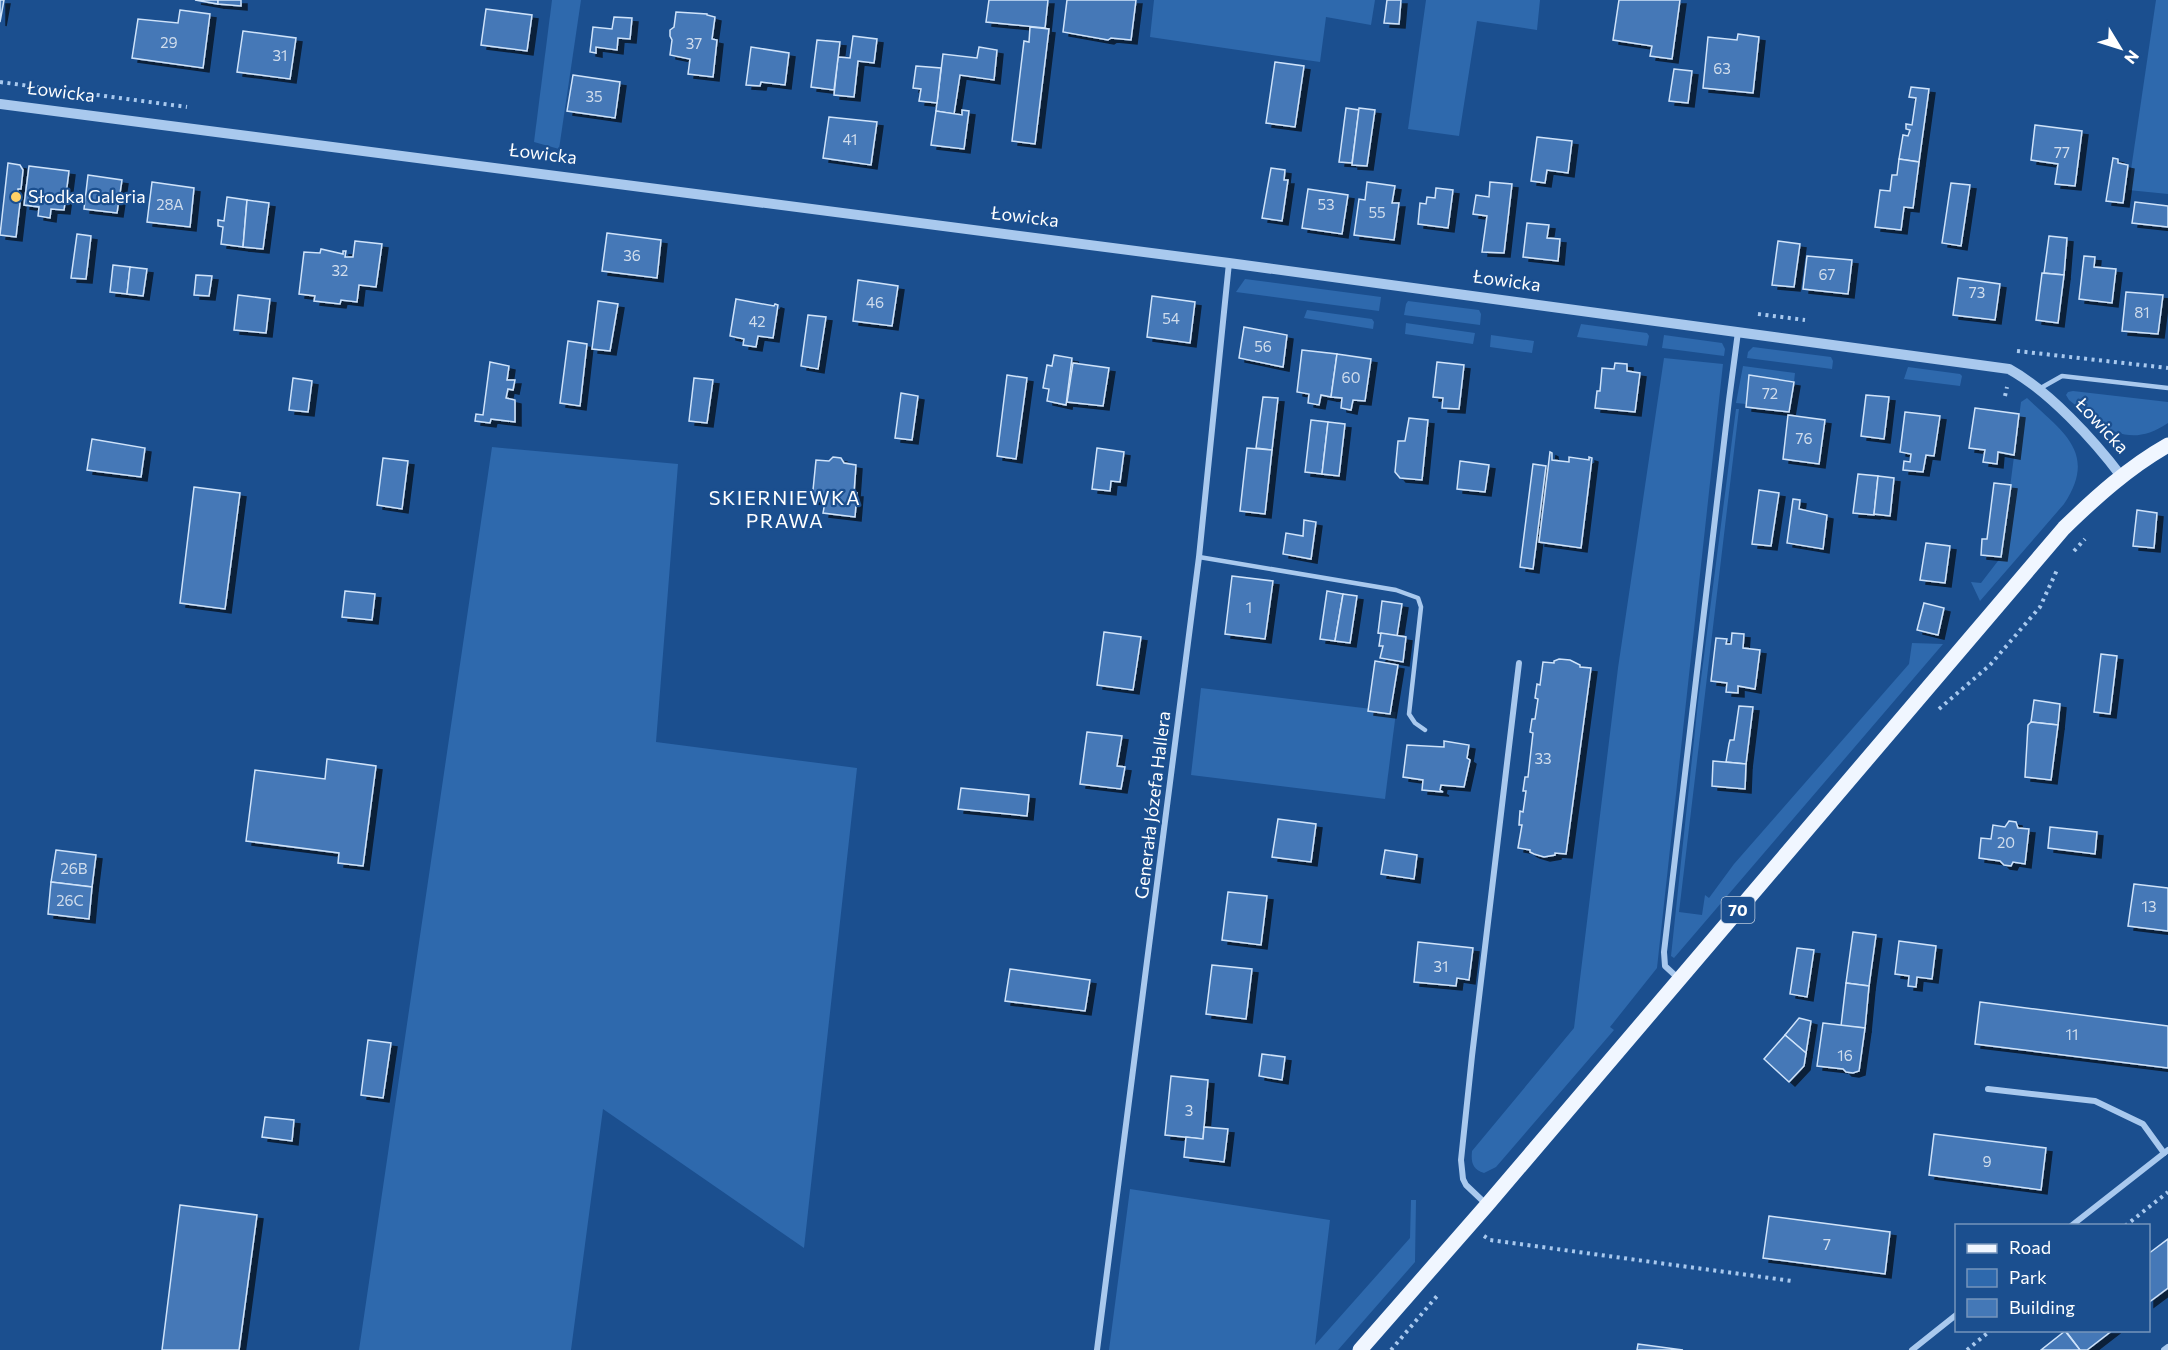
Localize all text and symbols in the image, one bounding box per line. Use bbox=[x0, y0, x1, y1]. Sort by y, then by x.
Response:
north arrow bbox=[2090, 18, 2150, 78]
house number: 29 bbox=[160, 33, 178, 51]
house number: 37 bbox=[686, 34, 702, 52]
house number: 31 bbox=[273, 46, 287, 64]
text: N bbox=[2121, 47, 2143, 68]
house number: 63 bbox=[1713, 59, 1731, 77]
street label: Łowicka bbox=[25, 76, 96, 106]
house number: 35 bbox=[585, 87, 603, 105]
house number: 41 bbox=[843, 130, 857, 148]
street label: Łowicka bbox=[507, 138, 578, 168]
house number: 77 bbox=[2054, 143, 2070, 161]
place label: Słodka Galeria bbox=[28, 185, 146, 207]
marker: Słodka Galeria bbox=[9, 190, 23, 204]
house number: 28A bbox=[156, 195, 184, 213]
house number: 53 bbox=[1317, 195, 1335, 213]
street label: Łowicka bbox=[989, 201, 1060, 231]
house number: 55 bbox=[1368, 203, 1386, 221]
house number: 36 bbox=[623, 246, 641, 264]
house number: 32 bbox=[332, 261, 348, 279]
street label: Łowicka bbox=[1471, 264, 1542, 296]
house number: 67 bbox=[1819, 265, 1836, 283]
house number: 73 bbox=[1969, 283, 1985, 301]
house number: 46 bbox=[866, 293, 884, 311]
house number: 81 bbox=[2134, 303, 2150, 321]
house number: 54 bbox=[1162, 309, 1180, 327]
house number: 42 bbox=[748, 312, 766, 330]
house number: 56 bbox=[1254, 337, 1272, 355]
house number: 60 bbox=[1342, 368, 1360, 386]
house number: 72 bbox=[1762, 384, 1778, 402]
street label: Łowicka bbox=[2071, 392, 2134, 458]
house number: 76 bbox=[1796, 429, 1812, 447]
district label: SKIERNIEWKA PRAWA bbox=[709, 485, 861, 532]
house number: 1 bbox=[1246, 598, 1252, 616]
street label: Generała Józefa Hallera bbox=[1130, 710, 1174, 900]
house number: 33 bbox=[1534, 749, 1552, 767]
house number: 20 bbox=[1997, 833, 2015, 851]
house number: 26B bbox=[60, 859, 88, 877]
house number: 26C bbox=[56, 891, 84, 909]
road number: 70 bbox=[1722, 897, 1754, 923]
house number: 13 bbox=[2142, 897, 2156, 915]
house number: 31 bbox=[1434, 957, 1448, 975]
house number: 11 bbox=[2066, 1025, 2078, 1043]
house number: 16 bbox=[1837, 1046, 1853, 1064]
house number: 3 bbox=[1185, 1101, 1193, 1119]
house number: 9 bbox=[1982, 1152, 1992, 1170]
legend bbox=[1955, 1224, 2150, 1332]
house number: 7 bbox=[1823, 1235, 1831, 1253]
text: Road bbox=[2009, 1236, 2051, 1258]
text: Park bbox=[2009, 1266, 2047, 1288]
text: Building bbox=[2009, 1296, 2075, 1318]

